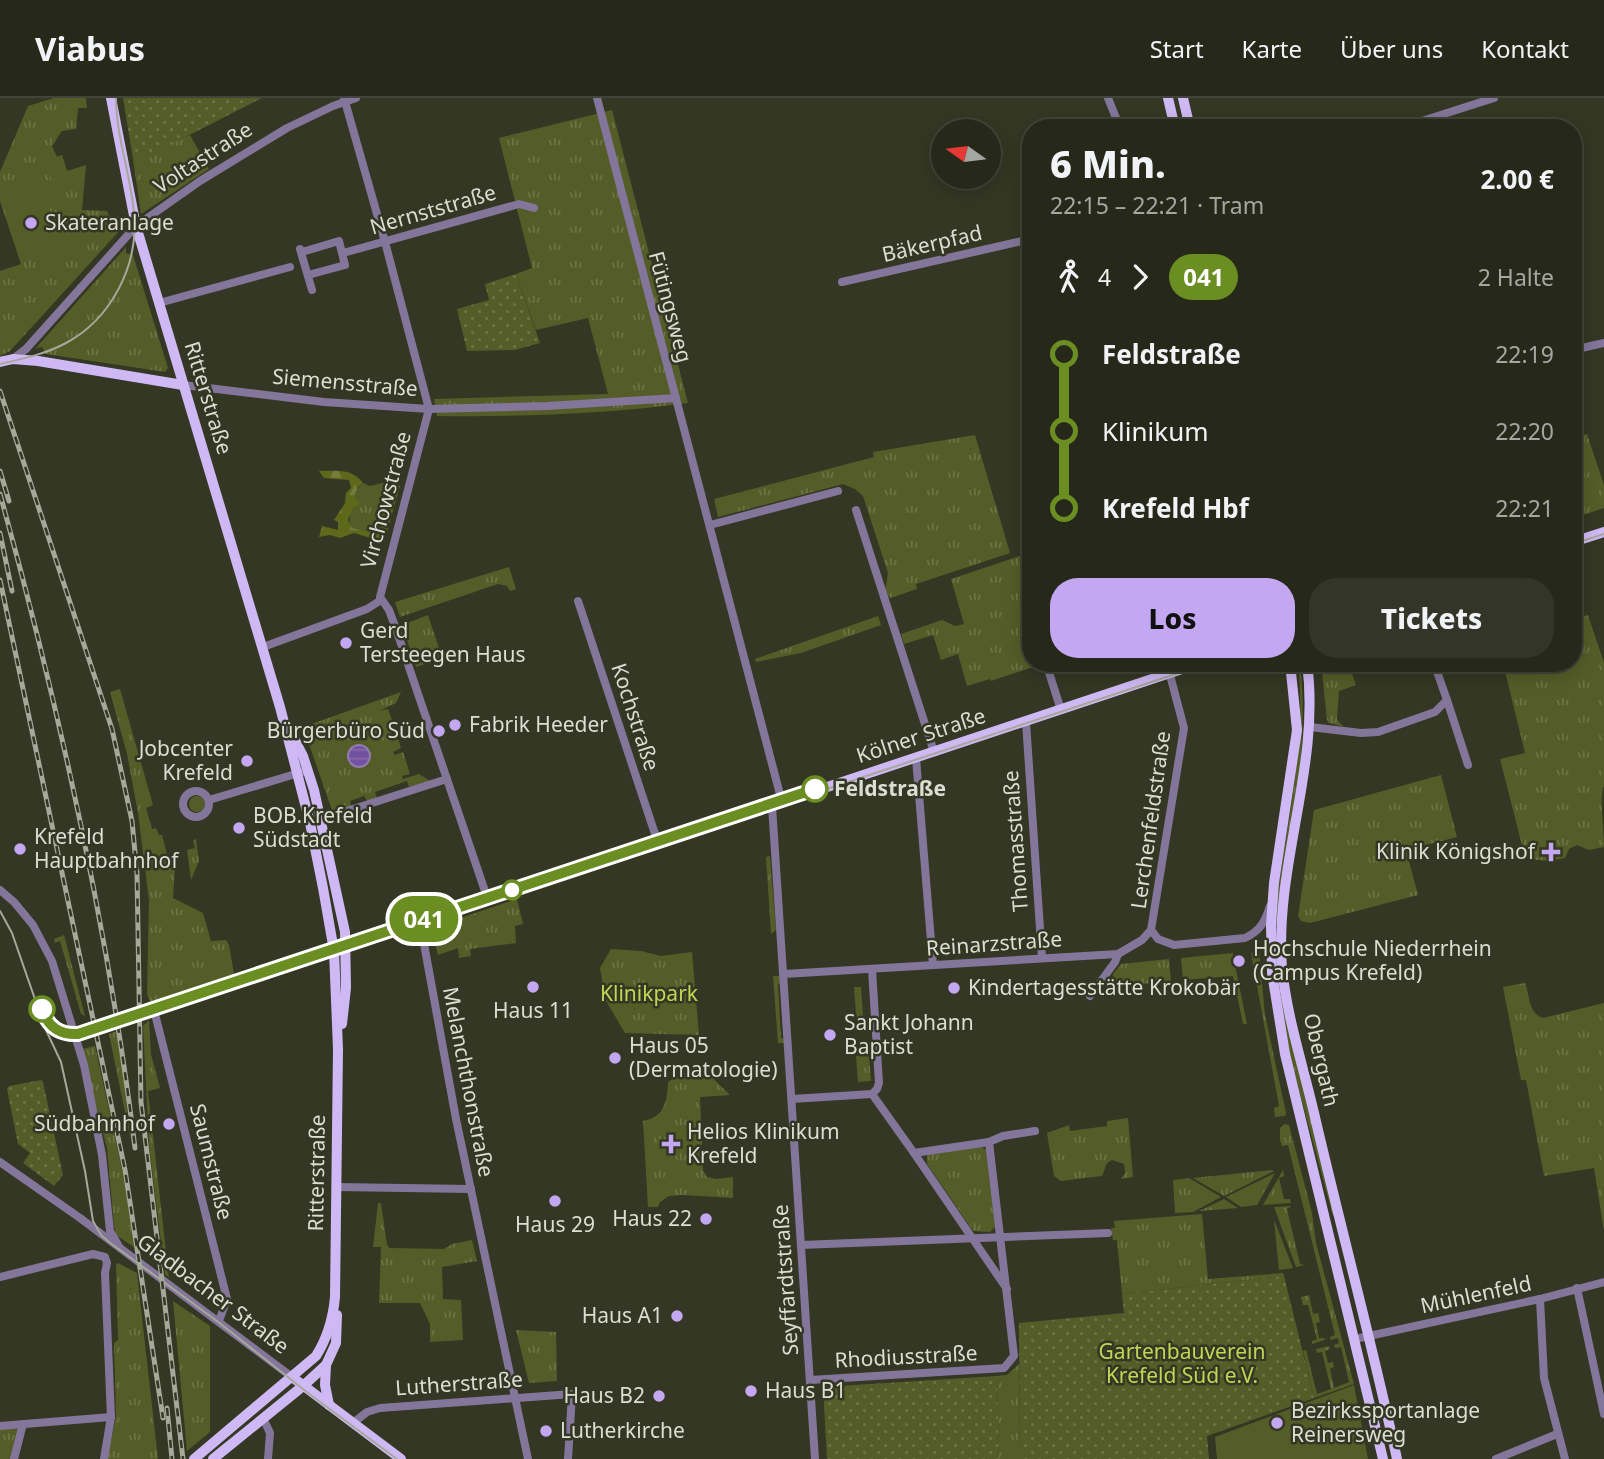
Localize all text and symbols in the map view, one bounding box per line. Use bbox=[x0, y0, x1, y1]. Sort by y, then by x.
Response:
text: Viabus bbox=[35, 26, 145, 71]
text: Start bbox=[1150, 32, 1204, 65]
text: Karte bbox=[1242, 32, 1302, 65]
text: Über uns bbox=[1340, 32, 1443, 65]
text: Kontakt bbox=[1481, 32, 1569, 65]
street label: Voltastraße bbox=[148, 115, 257, 200]
north arrow bbox=[931, 119, 1001, 189]
map controls bbox=[931, 119, 1001, 189]
text: 6 Min. bbox=[1050, 137, 1166, 189]
text: 2.00 € bbox=[1480, 161, 1554, 197]
street label: Nernststraße bbox=[366, 178, 499, 240]
text: 22:15 – 22:21 · Tram bbox=[1050, 189, 1264, 221]
place label: Skateranlage bbox=[45, 208, 174, 236]
marker: Skateranlage bbox=[23, 215, 39, 231]
street label: Bäkerpfad bbox=[879, 218, 985, 268]
street label: Fütingsweg bbox=[643, 248, 699, 365]
icon: walk bbox=[1050, 258, 1088, 296]
icon: forward bbox=[1121, 258, 1159, 296]
text: 041 bbox=[1183, 260, 1224, 293]
text: 4 bbox=[1098, 261, 1111, 293]
text: 2 Halte bbox=[1478, 261, 1554, 293]
text: Feldstraße bbox=[1102, 336, 1241, 372]
street label: Ritterstraße bbox=[178, 338, 239, 458]
text: 22:19 bbox=[1495, 338, 1554, 370]
street label: Siemensstraße bbox=[271, 362, 419, 402]
text: Klinikum bbox=[1102, 413, 1209, 449]
text: 22:20 bbox=[1495, 415, 1554, 447]
street label: Virchowstraße bbox=[353, 428, 417, 571]
text: Krefeld Hbf bbox=[1102, 490, 1249, 526]
text: 22:21 bbox=[1495, 492, 1554, 524]
button: Los bbox=[1050, 578, 1295, 658]
button: Tickets bbox=[1309, 578, 1554, 658]
place label: Gerd Tersteegen Haus bbox=[360, 616, 526, 668]
marker: Gerd Tersteegen Haus bbox=[338, 635, 354, 651]
street label: Kochstraße bbox=[605, 659, 666, 774]
street label: Kölner Straße bbox=[852, 701, 989, 769]
place label: Fabrik Heeder bbox=[469, 710, 608, 738]
place label: Bürgerbüro Süd bbox=[267, 716, 425, 744]
marker: Fabrik Heeder bbox=[447, 717, 463, 733]
marker: Bürgerbüro Süd bbox=[431, 723, 447, 739]
street label: Lerchenfeldstraße bbox=[1124, 729, 1176, 911]
place label: Jobcenter Krefeld bbox=[137, 734, 233, 786]
marker: Jobcenter Krefeld bbox=[239, 753, 255, 769]
street label: Thomasstraße bbox=[996, 769, 1034, 913]
place label: Feldstraße bbox=[834, 774, 946, 802]
marker: Feldstraße bbox=[802, 776, 828, 802]
place label: BOB.Krefeld Südstadt bbox=[253, 801, 373, 853]
marker: BOB.Krefeld Südstadt bbox=[231, 820, 247, 836]
place label: Krefeld Hauptbahnhof bbox=[34, 822, 180, 874]
place label: Klinik Königshof bbox=[1376, 837, 1537, 865]
marker: Krefeld Hauptbahnhof bbox=[12, 841, 28, 857]
marker: Klinik Königshof bbox=[1541, 842, 1561, 862]
unlabelled marker bbox=[502, 880, 522, 900]
line badge: 041 bbox=[384, 896, 464, 942]
text: 041 bbox=[403, 902, 445, 935]
street label: Reinarzstraße bbox=[925, 924, 1063, 962]
place label: Hochschule Niederrhein (Campus Krefeld) bbox=[1253, 934, 1492, 986]
marker: Hochschule Niederrhein (Campus Krefeld) bbox=[1231, 953, 1247, 969]
place label: Kindertagesstätte Krokobär bbox=[968, 973, 1240, 1001]
marker: Haus 11 bbox=[525, 979, 541, 995]
park label: Klinikpark bbox=[600, 979, 699, 1007]
marker: Kindertagesstätte Krokobär bbox=[946, 980, 962, 996]
street label: Melanchthonstraße bbox=[437, 984, 501, 1179]
unlabelled marker bbox=[29, 996, 55, 1022]
place label: Haus 11 bbox=[493, 996, 573, 1024]
place label: Sankt Johann Baptist bbox=[844, 1008, 974, 1060]
street label: Obergath bbox=[1298, 1010, 1346, 1109]
marker: Sankt Johann Baptist bbox=[822, 1027, 838, 1043]
place label: Haus 05 (Dermatologie) bbox=[629, 1031, 777, 1083]
marker: Haus 05 (Dermatologie) bbox=[607, 1050, 623, 1066]
street label: Saumstraße bbox=[184, 1101, 240, 1223]
place label: Südbahnhof bbox=[34, 1109, 157, 1137]
street label: Ritterstraße bbox=[301, 1114, 331, 1232]
marker: Südbahnhof bbox=[161, 1116, 177, 1132]
place label: Helios Klinikum Krefeld bbox=[687, 1117, 840, 1169]
marker: Helios Klinikum Krefeld bbox=[661, 1134, 681, 1154]
marker: Haus 29 bbox=[547, 1193, 563, 1209]
place label: Haus 22 bbox=[612, 1204, 692, 1232]
street label: Seyffardtstraße bbox=[766, 1204, 804, 1357]
place label: Haus 29 bbox=[515, 1210, 595, 1238]
marker: Haus 22 bbox=[698, 1211, 714, 1227]
street label: Gladbacher Straße bbox=[132, 1227, 295, 1360]
street label: Mühlenfeld bbox=[1418, 1269, 1534, 1319]
place label: Haus A1 bbox=[582, 1301, 663, 1329]
marker: Haus A1 bbox=[669, 1308, 685, 1324]
park label: Gartenbauverein Krefeld Süd e.V. bbox=[1099, 1337, 1265, 1389]
street label: Rhodiusstraße bbox=[834, 1338, 978, 1374]
street label: Lutherstraße bbox=[394, 1365, 524, 1401]
place label: Haus B1 bbox=[765, 1376, 847, 1404]
place label: Haus B2 bbox=[563, 1381, 645, 1409]
marker: Haus B1 bbox=[743, 1383, 759, 1399]
marker: Haus B2 bbox=[651, 1388, 667, 1404]
place label: Bezirkssportanlage Reinersweg bbox=[1291, 1396, 1480, 1448]
marker: Bezirkssportanlage Reinersweg bbox=[1269, 1415, 1285, 1431]
place label: Lutherkirche bbox=[560, 1416, 685, 1444]
marker: Lutherkirche bbox=[538, 1423, 554, 1439]

